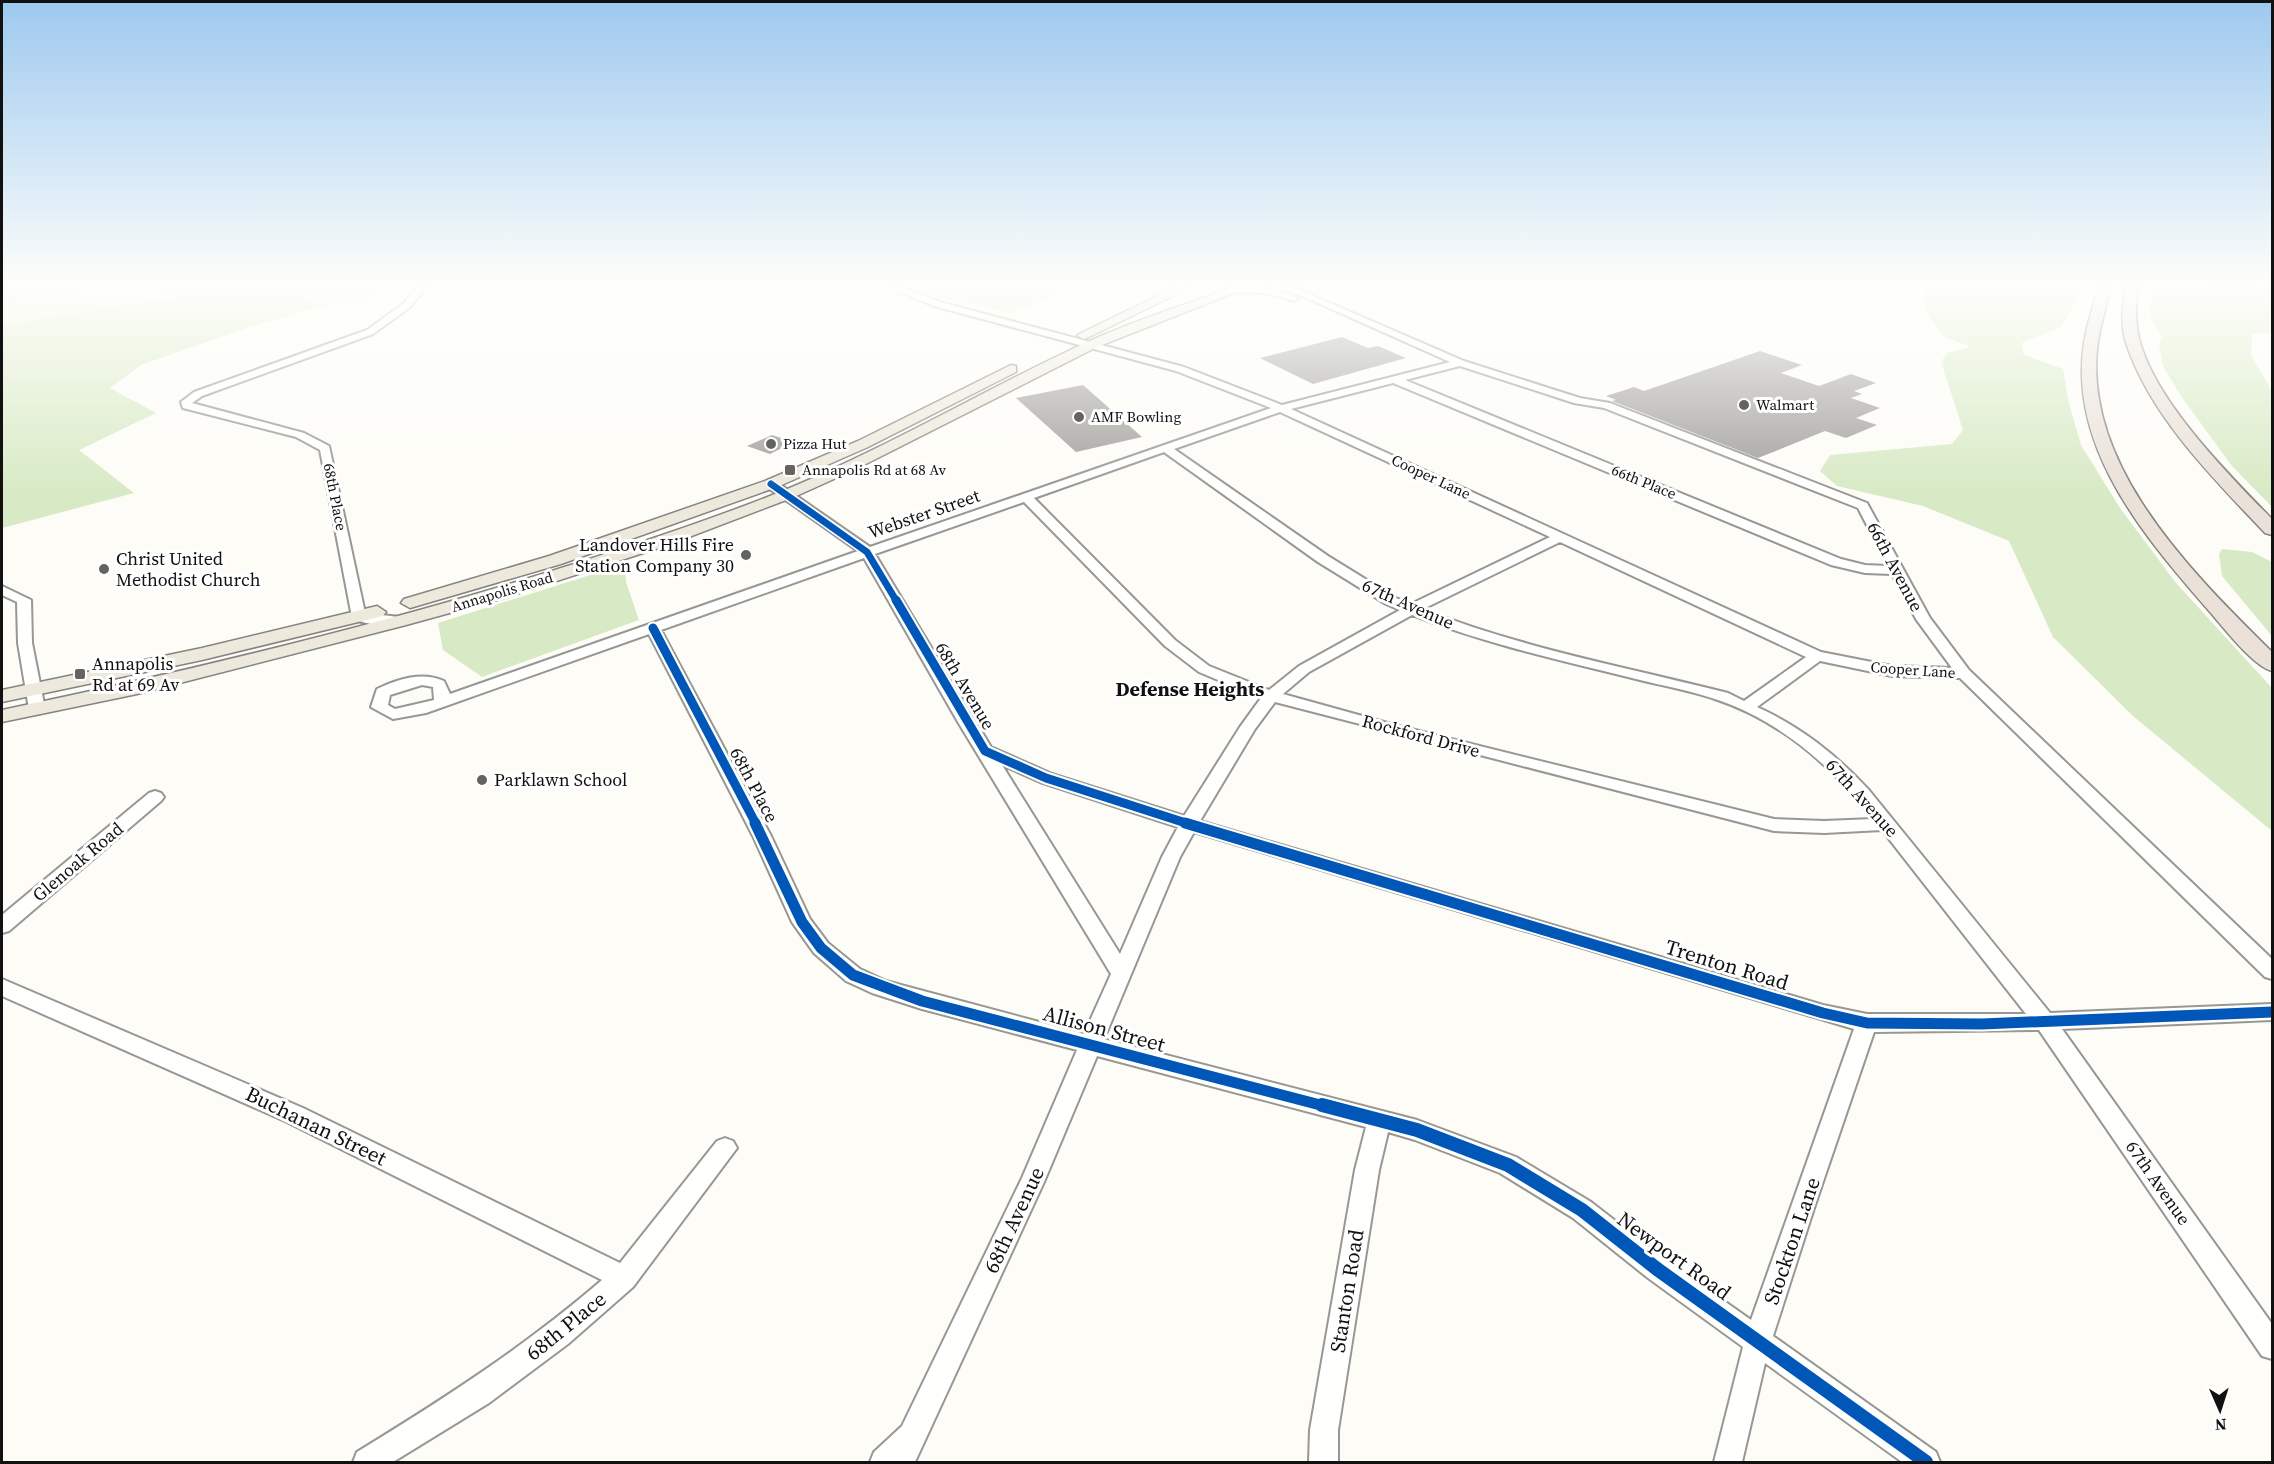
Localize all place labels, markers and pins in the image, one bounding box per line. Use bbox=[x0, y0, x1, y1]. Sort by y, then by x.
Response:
place label: Walmart bbox=[1756, 394, 1814, 415]
marker: Walmart bbox=[1737, 398, 1751, 412]
place label: AMF Bowling bbox=[1091, 406, 1181, 427]
marker: AMF Bowling bbox=[1072, 410, 1086, 424]
place label: Pizza Hut bbox=[783, 433, 847, 454]
marker: Pizza Hut bbox=[764, 437, 778, 451]
place label: Annapolis Rd at 68 Av bbox=[802, 459, 946, 480]
marker: Annapolis Rd at 68 Av bbox=[783, 463, 797, 477]
place label: Landover Hills Fire Station Company 30 bbox=[575, 532, 734, 578]
place label: Christ United Methodist Church bbox=[116, 546, 261, 592]
marker: Landover Hills Fire Station Company 30 bbox=[739, 548, 753, 562]
marker: Christ United Methodist Church bbox=[97, 562, 111, 576]
place label: Annapolis Rd at 69 Av bbox=[92, 651, 179, 697]
marker: Annapolis Rd at 69 Av bbox=[73, 667, 87, 681]
place label: Parklawn School bbox=[494, 767, 627, 792]
marker: Parklawn School bbox=[475, 773, 489, 787]

